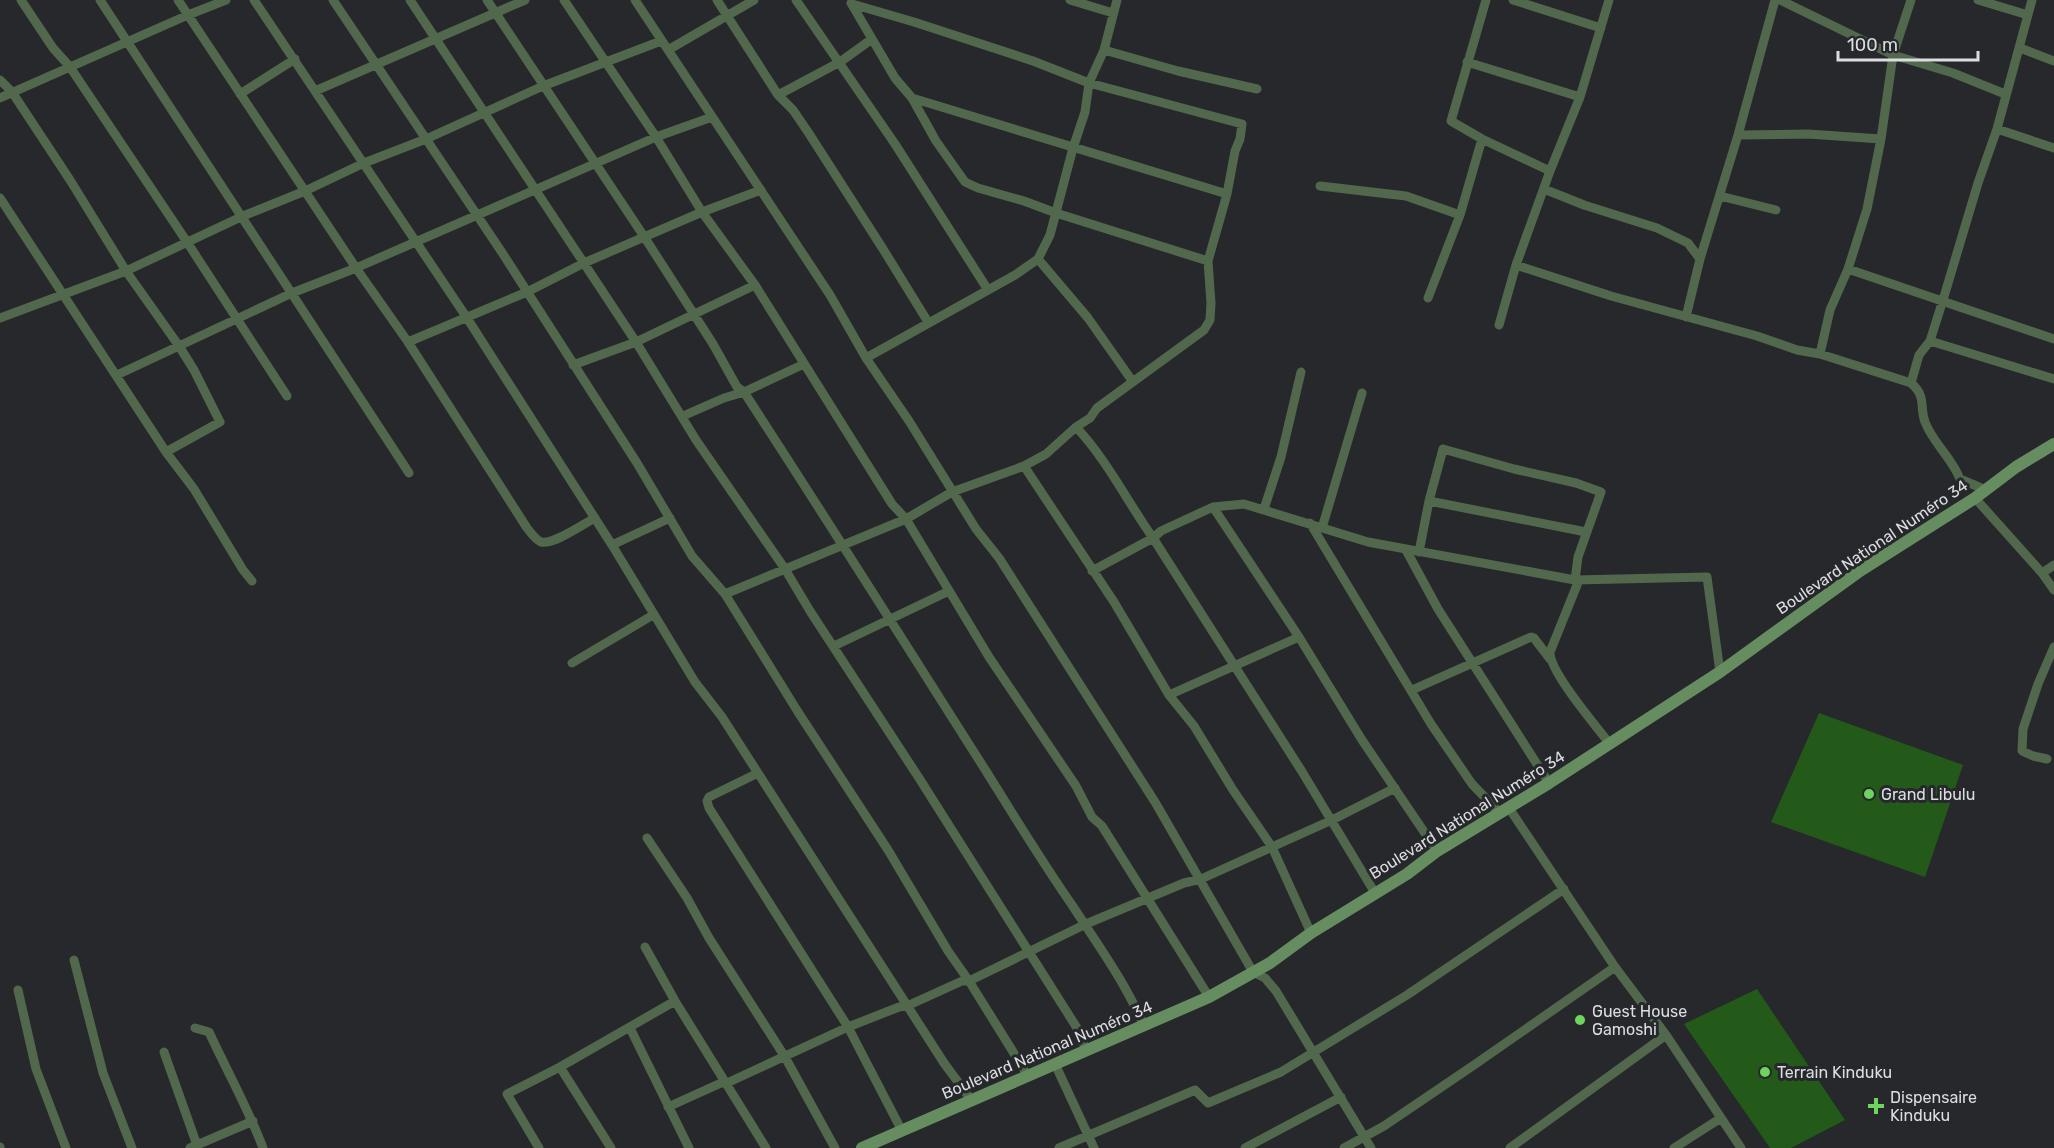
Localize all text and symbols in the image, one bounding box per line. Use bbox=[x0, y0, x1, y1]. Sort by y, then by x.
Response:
scale bar bbox=[1838, 24, 1978, 62]
text: 100 m bbox=[1847, 34, 1898, 56]
street label: Boulevard National Numéro 34 bbox=[1773, 476, 1971, 618]
street label: Boulevard National Numéro 34 bbox=[1366, 747, 1568, 883]
place label: Grand Libulu bbox=[1881, 785, 1975, 804]
marker: Grand Libulu bbox=[1862, 787, 1876, 801]
street label: Boulevard National Numéro 34 bbox=[939, 997, 1155, 1103]
place label: Guest House Gamoshi bbox=[1592, 1002, 1687, 1039]
marker: Guest House Gamoshi bbox=[1573, 1013, 1587, 1027]
place label: Terrain Kinduku bbox=[1777, 1063, 1892, 1082]
marker: Terrain Kinduku bbox=[1758, 1065, 1772, 1079]
place label: Dispensaire Kinduku bbox=[1890, 1088, 1977, 1125]
marker: Dispensaire Kinduku bbox=[1867, 1097, 1885, 1115]

